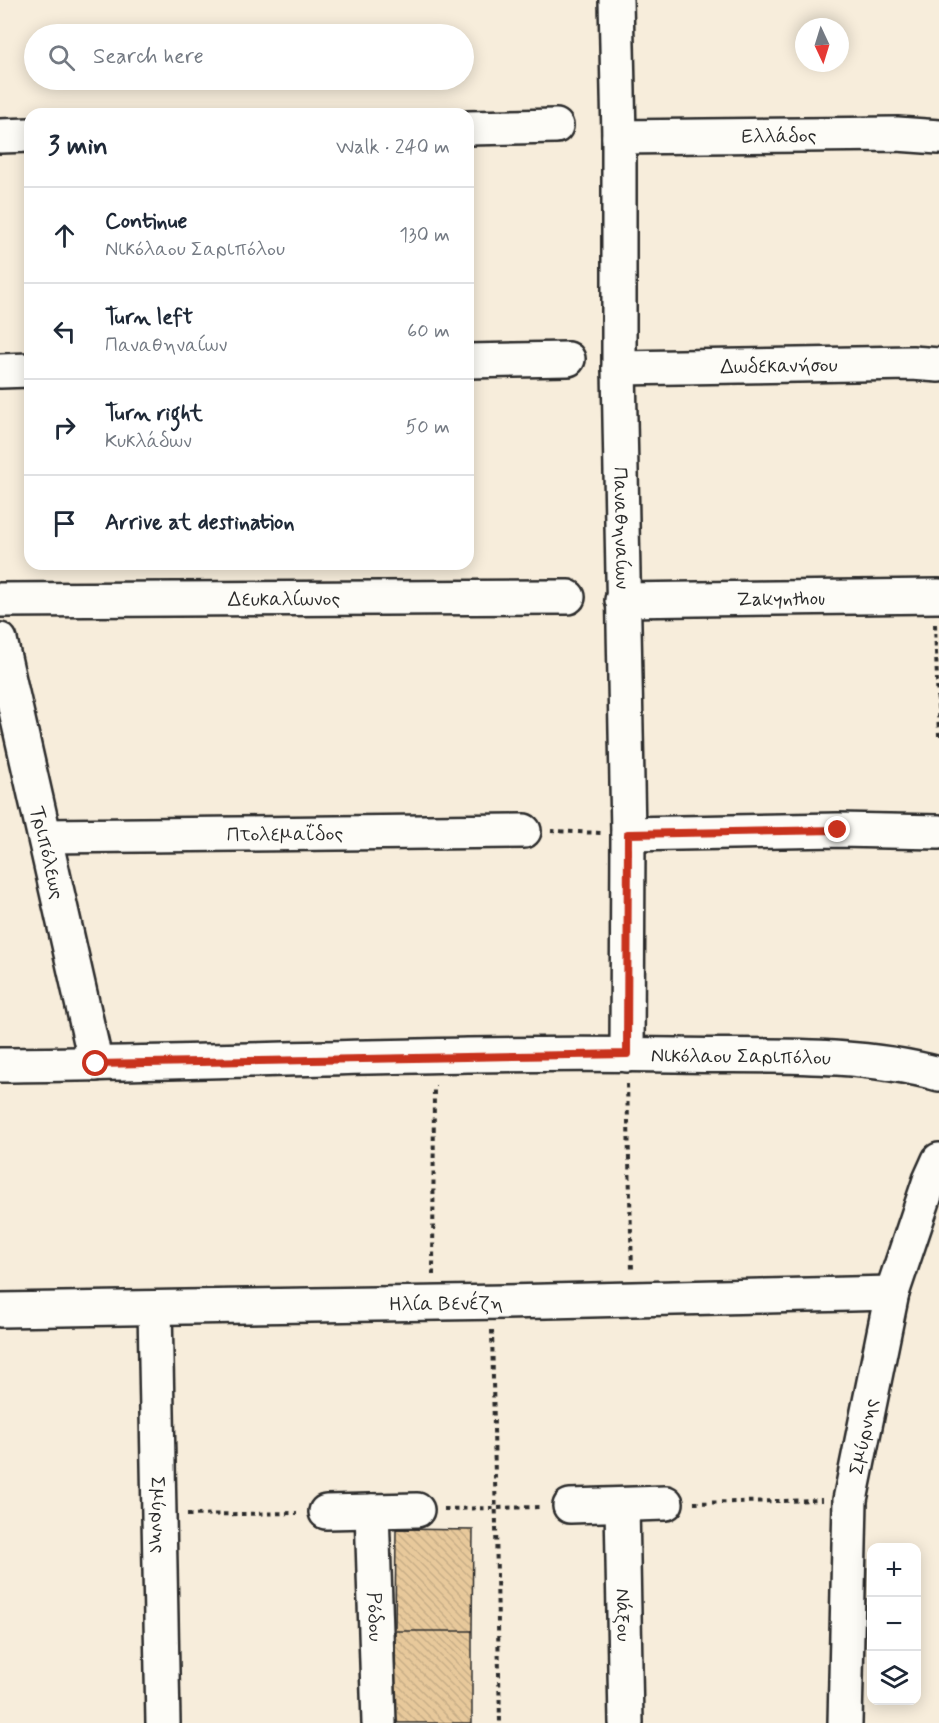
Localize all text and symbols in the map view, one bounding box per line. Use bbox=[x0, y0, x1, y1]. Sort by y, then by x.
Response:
north arrow bbox=[795, 18, 849, 72]
search box bbox=[24, 24, 474, 90]
icon: search bbox=[45, 41, 78, 74]
text: Search here bbox=[93, 43, 204, 71]
street label: Ελλάδος bbox=[741, 123, 817, 151]
text: 3 min bbox=[48, 130, 108, 164]
text: Walk · 240 m bbox=[336, 134, 450, 161]
text: Continue bbox=[105, 208, 187, 236]
icon: ahead bbox=[48, 219, 81, 252]
text: 130 m bbox=[399, 222, 450, 249]
text: Νικόλαου Σαριπόλου bbox=[105, 236, 285, 263]
text: Turn left bbox=[105, 304, 193, 332]
icon: left bbox=[48, 315, 81, 348]
text: 60 m bbox=[407, 318, 450, 345]
text: Παναθηναίων bbox=[105, 332, 227, 359]
street label: Δωδεκανήσου bbox=[720, 352, 838, 381]
text: Turn right bbox=[105, 400, 203, 428]
icon: right bbox=[48, 411, 81, 444]
text: 50 m bbox=[405, 414, 450, 441]
text: Κυκλάδων bbox=[105, 428, 192, 455]
street label: Παναθηναίων bbox=[606, 467, 635, 590]
icon: arrive bbox=[48, 507, 81, 540]
text: Arrive at destination bbox=[105, 509, 295, 537]
street label: Zakynthou bbox=[737, 585, 825, 614]
street label: Δευκαλίωνος bbox=[228, 586, 341, 614]
street label: Τριπόλεως bbox=[23, 804, 70, 902]
route end bbox=[824, 816, 850, 842]
street label: Πτολεμαΐδος bbox=[227, 821, 344, 849]
street label: Νικόλαου Σαριπόλου bbox=[651, 1043, 832, 1073]
route start bbox=[82, 1050, 108, 1076]
street label: Ηλία Βενέζη bbox=[389, 1290, 503, 1319]
street label: Σμύρνης bbox=[843, 1396, 885, 1477]
street label: Σμύρνης bbox=[143, 1476, 172, 1554]
map controls bbox=[867, 1543, 921, 1705]
button: + bbox=[867, 1543, 921, 1597]
street label: Νάξου bbox=[609, 1588, 637, 1642]
street label: Ρόδου bbox=[360, 1592, 388, 1642]
button: − bbox=[867, 1597, 921, 1651]
button: layers bbox=[867, 1651, 921, 1705]

